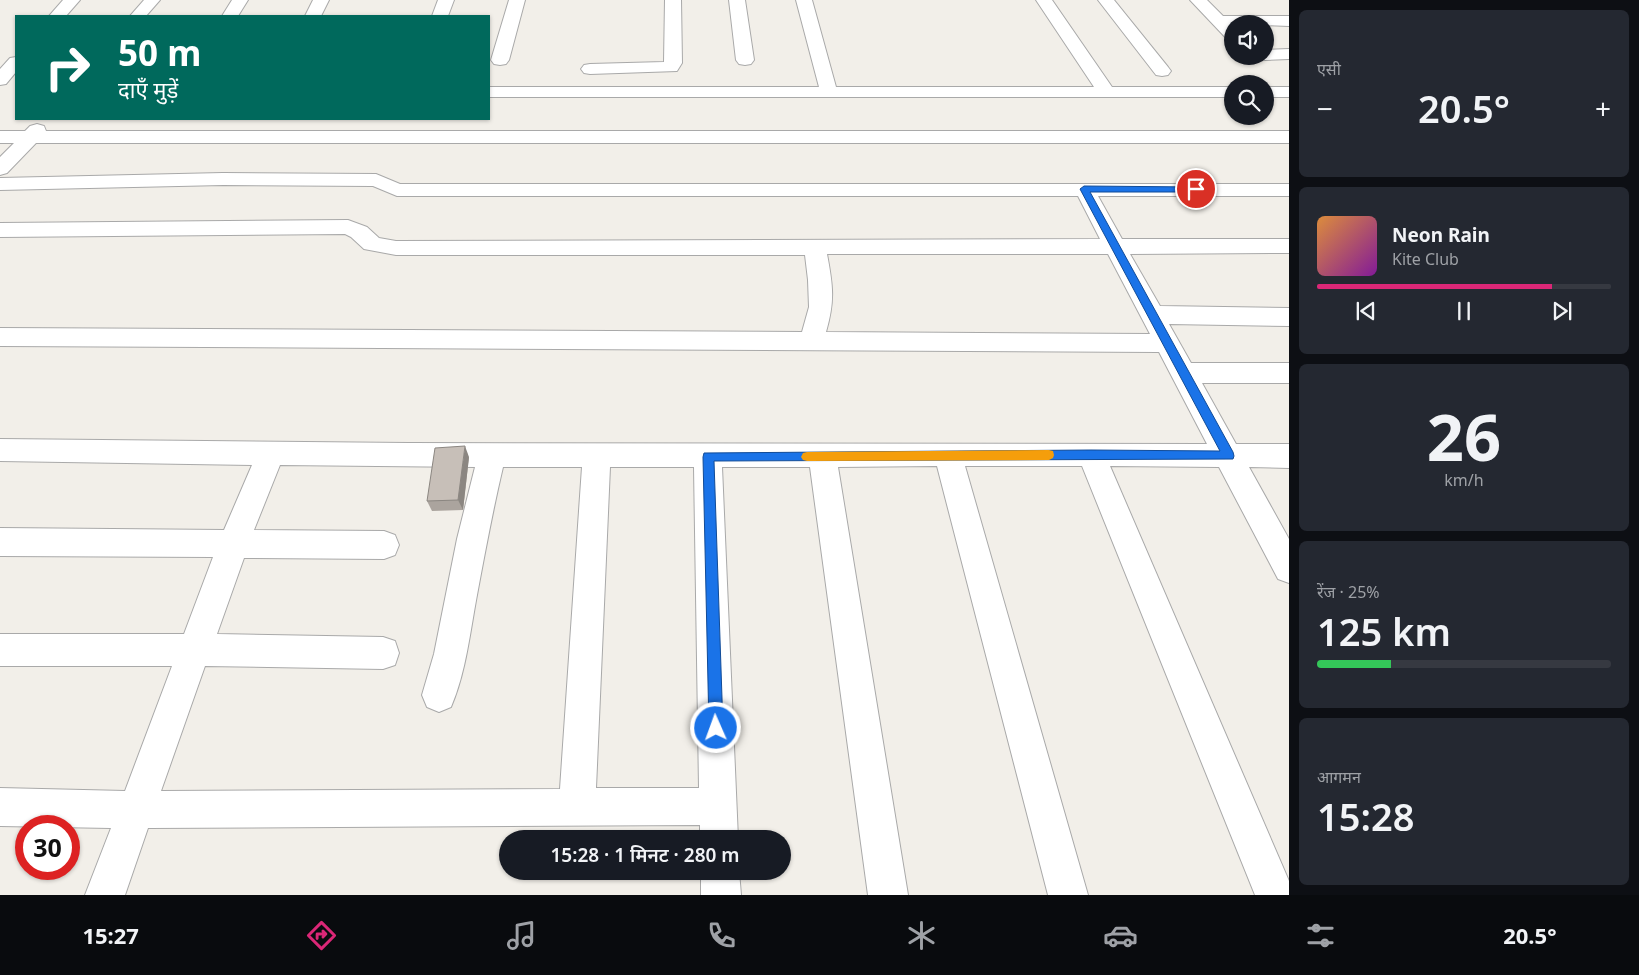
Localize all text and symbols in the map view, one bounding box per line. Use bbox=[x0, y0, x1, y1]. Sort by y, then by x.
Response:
map controls bbox=[1224, 15, 1274, 125]
button: sound bbox=[1224, 15, 1274, 65]
text: 50 m bbox=[118, 29, 201, 76]
icon: right bbox=[35, 35, 100, 100]
text: एसी bbox=[1317, 58, 1341, 80]
text: दाएँ मुड़ें bbox=[118, 74, 178, 104]
button: search bbox=[1224, 75, 1274, 125]
text: 20.5° bbox=[1418, 82, 1510, 134]
text: − bbox=[1317, 89, 1333, 127]
text: + bbox=[1595, 89, 1611, 127]
pin bbox=[1175, 168, 1217, 210]
icon: arrive bbox=[1182, 175, 1210, 203]
text: Neon Rain bbox=[1392, 222, 1490, 248]
text: Kite Club bbox=[1392, 248, 1459, 270]
icon: previous bbox=[1352, 297, 1380, 325]
icon: pause bbox=[1450, 297, 1478, 325]
icon: next bbox=[1548, 297, 1576, 325]
text: 26 bbox=[1427, 392, 1501, 480]
text: km/h bbox=[1444, 469, 1484, 491]
text: रेंज · 25% bbox=[1317, 581, 1380, 603]
text: 125 km bbox=[1317, 605, 1451, 657]
position arrow bbox=[689, 701, 741, 753]
text: आगमन bbox=[1317, 766, 1361, 788]
text: 15:28 bbox=[1317, 790, 1414, 842]
speed limit sign: 30 bbox=[15, 815, 80, 880]
text: 15:28 · 1 मिनट · 280 m bbox=[550, 842, 740, 868]
icon: directions bbox=[304, 918, 339, 953]
icon: music bbox=[504, 918, 539, 953]
icon: phone bbox=[704, 918, 739, 953]
icon: climate bbox=[904, 918, 939, 953]
icon: car bbox=[1103, 918, 1138, 953]
icon: filters bbox=[1303, 918, 1338, 953]
text: 15:27 bbox=[82, 920, 139, 950]
text: 20.5° bbox=[1503, 920, 1556, 950]

